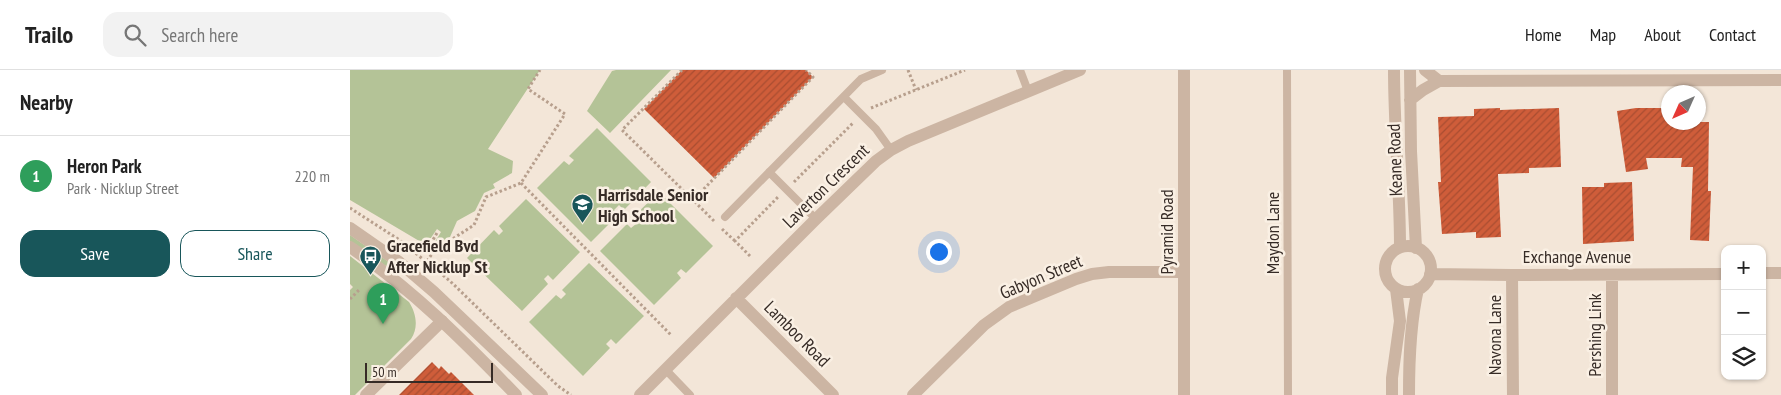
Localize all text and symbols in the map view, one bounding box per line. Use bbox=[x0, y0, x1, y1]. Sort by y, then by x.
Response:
search box bbox=[103, 12, 453, 57]
text: Trailo bbox=[25, 19, 73, 50]
icon: search bbox=[121, 21, 149, 49]
text: Search here bbox=[161, 23, 238, 47]
text: Home bbox=[1525, 23, 1562, 46]
text: Map bbox=[1590, 23, 1616, 46]
text: About bbox=[1644, 23, 1681, 46]
text: Contact bbox=[1709, 23, 1756, 46]
north arrow bbox=[1661, 85, 1706, 130]
text: Nearby bbox=[20, 89, 73, 116]
street label: Keane Road bbox=[1382, 123, 1407, 197]
street label: Laverton Crescent bbox=[778, 139, 874, 233]
text: Heron Park bbox=[67, 154, 142, 178]
text: 1 bbox=[32, 166, 40, 186]
text: 220 m bbox=[295, 166, 330, 186]
text: Park · Nicklup Street bbox=[67, 178, 179, 198]
place label: Harrisdale Senior High School bbox=[598, 183, 709, 227]
street label: Pyramid Road bbox=[1155, 190, 1178, 274]
street label: Maydon Lane bbox=[1261, 192, 1284, 274]
school or university icon: Harrisdale Senior High School bbox=[570, 193, 594, 224]
button: Save bbox=[20, 230, 170, 277]
button: Share bbox=[180, 230, 330, 277]
place label: Gracefield Bvd After Nicklup St bbox=[386, 234, 488, 278]
your location bbox=[926, 239, 952, 265]
bus stop icon: Gracefield Bvd After Nicklup St bbox=[359, 244, 383, 275]
street label: Exchange Avenue bbox=[1523, 245, 1631, 268]
map controls bbox=[1721, 245, 1766, 380]
button: + bbox=[1721, 245, 1766, 290]
street label: Gabyon Street bbox=[996, 249, 1085, 304]
pin: 1 bbox=[367, 283, 399, 324]
button: − bbox=[1721, 290, 1766, 335]
street label: Pershing Link bbox=[1583, 293, 1606, 377]
street label: Navona Lane bbox=[1483, 295, 1506, 375]
street label: Lamboo Road bbox=[760, 296, 835, 371]
button: layers bbox=[1721, 335, 1766, 380]
scale bar bbox=[365, 360, 492, 383]
text: 50 m bbox=[372, 363, 397, 381]

